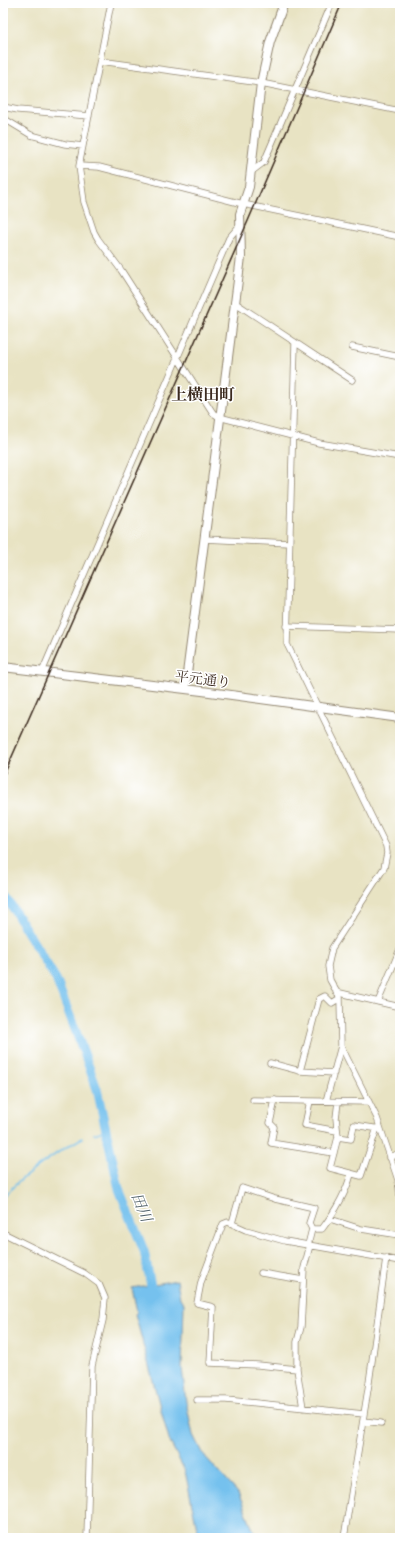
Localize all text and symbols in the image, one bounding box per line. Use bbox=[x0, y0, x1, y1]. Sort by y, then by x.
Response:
district label: 上横田町 bbox=[171, 382, 235, 406]
street label: 平元通り bbox=[174, 666, 232, 692]
water label: 田川 bbox=[127, 1189, 158, 1227]

